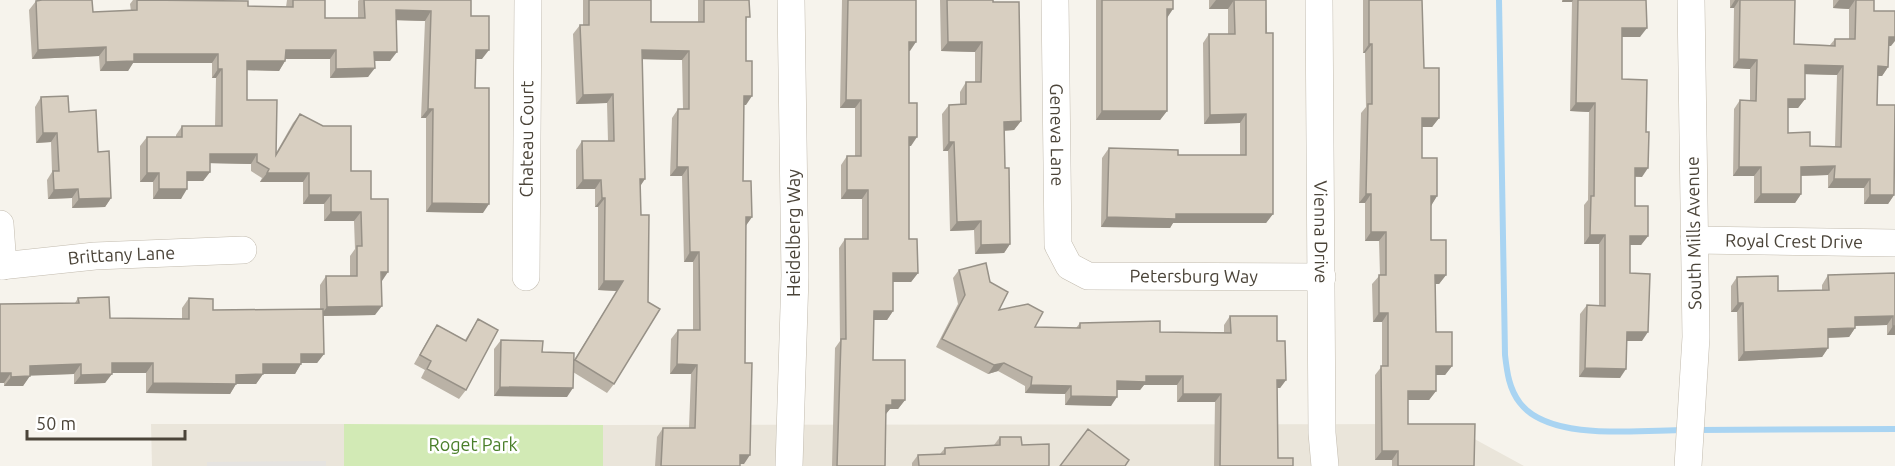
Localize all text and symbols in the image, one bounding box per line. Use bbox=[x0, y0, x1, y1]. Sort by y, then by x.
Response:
street label: Chateau Court bbox=[516, 80, 536, 198]
street label: Geneva Lane bbox=[1047, 83, 1068, 187]
street label: South Mills Avenue bbox=[1682, 156, 1704, 310]
street label: Heidelberg Way bbox=[783, 169, 803, 297]
street label: Vienna Drive bbox=[1311, 180, 1332, 283]
street label: Royal Crest Drive bbox=[1725, 229, 1863, 252]
street label: Brittany Lane bbox=[67, 242, 176, 268]
street label: Petersburg Way bbox=[1130, 265, 1258, 286]
scale bar bbox=[27, 403, 184, 441]
text: 50 m bbox=[36, 413, 76, 433]
park label: Roget Park bbox=[429, 434, 517, 454]

